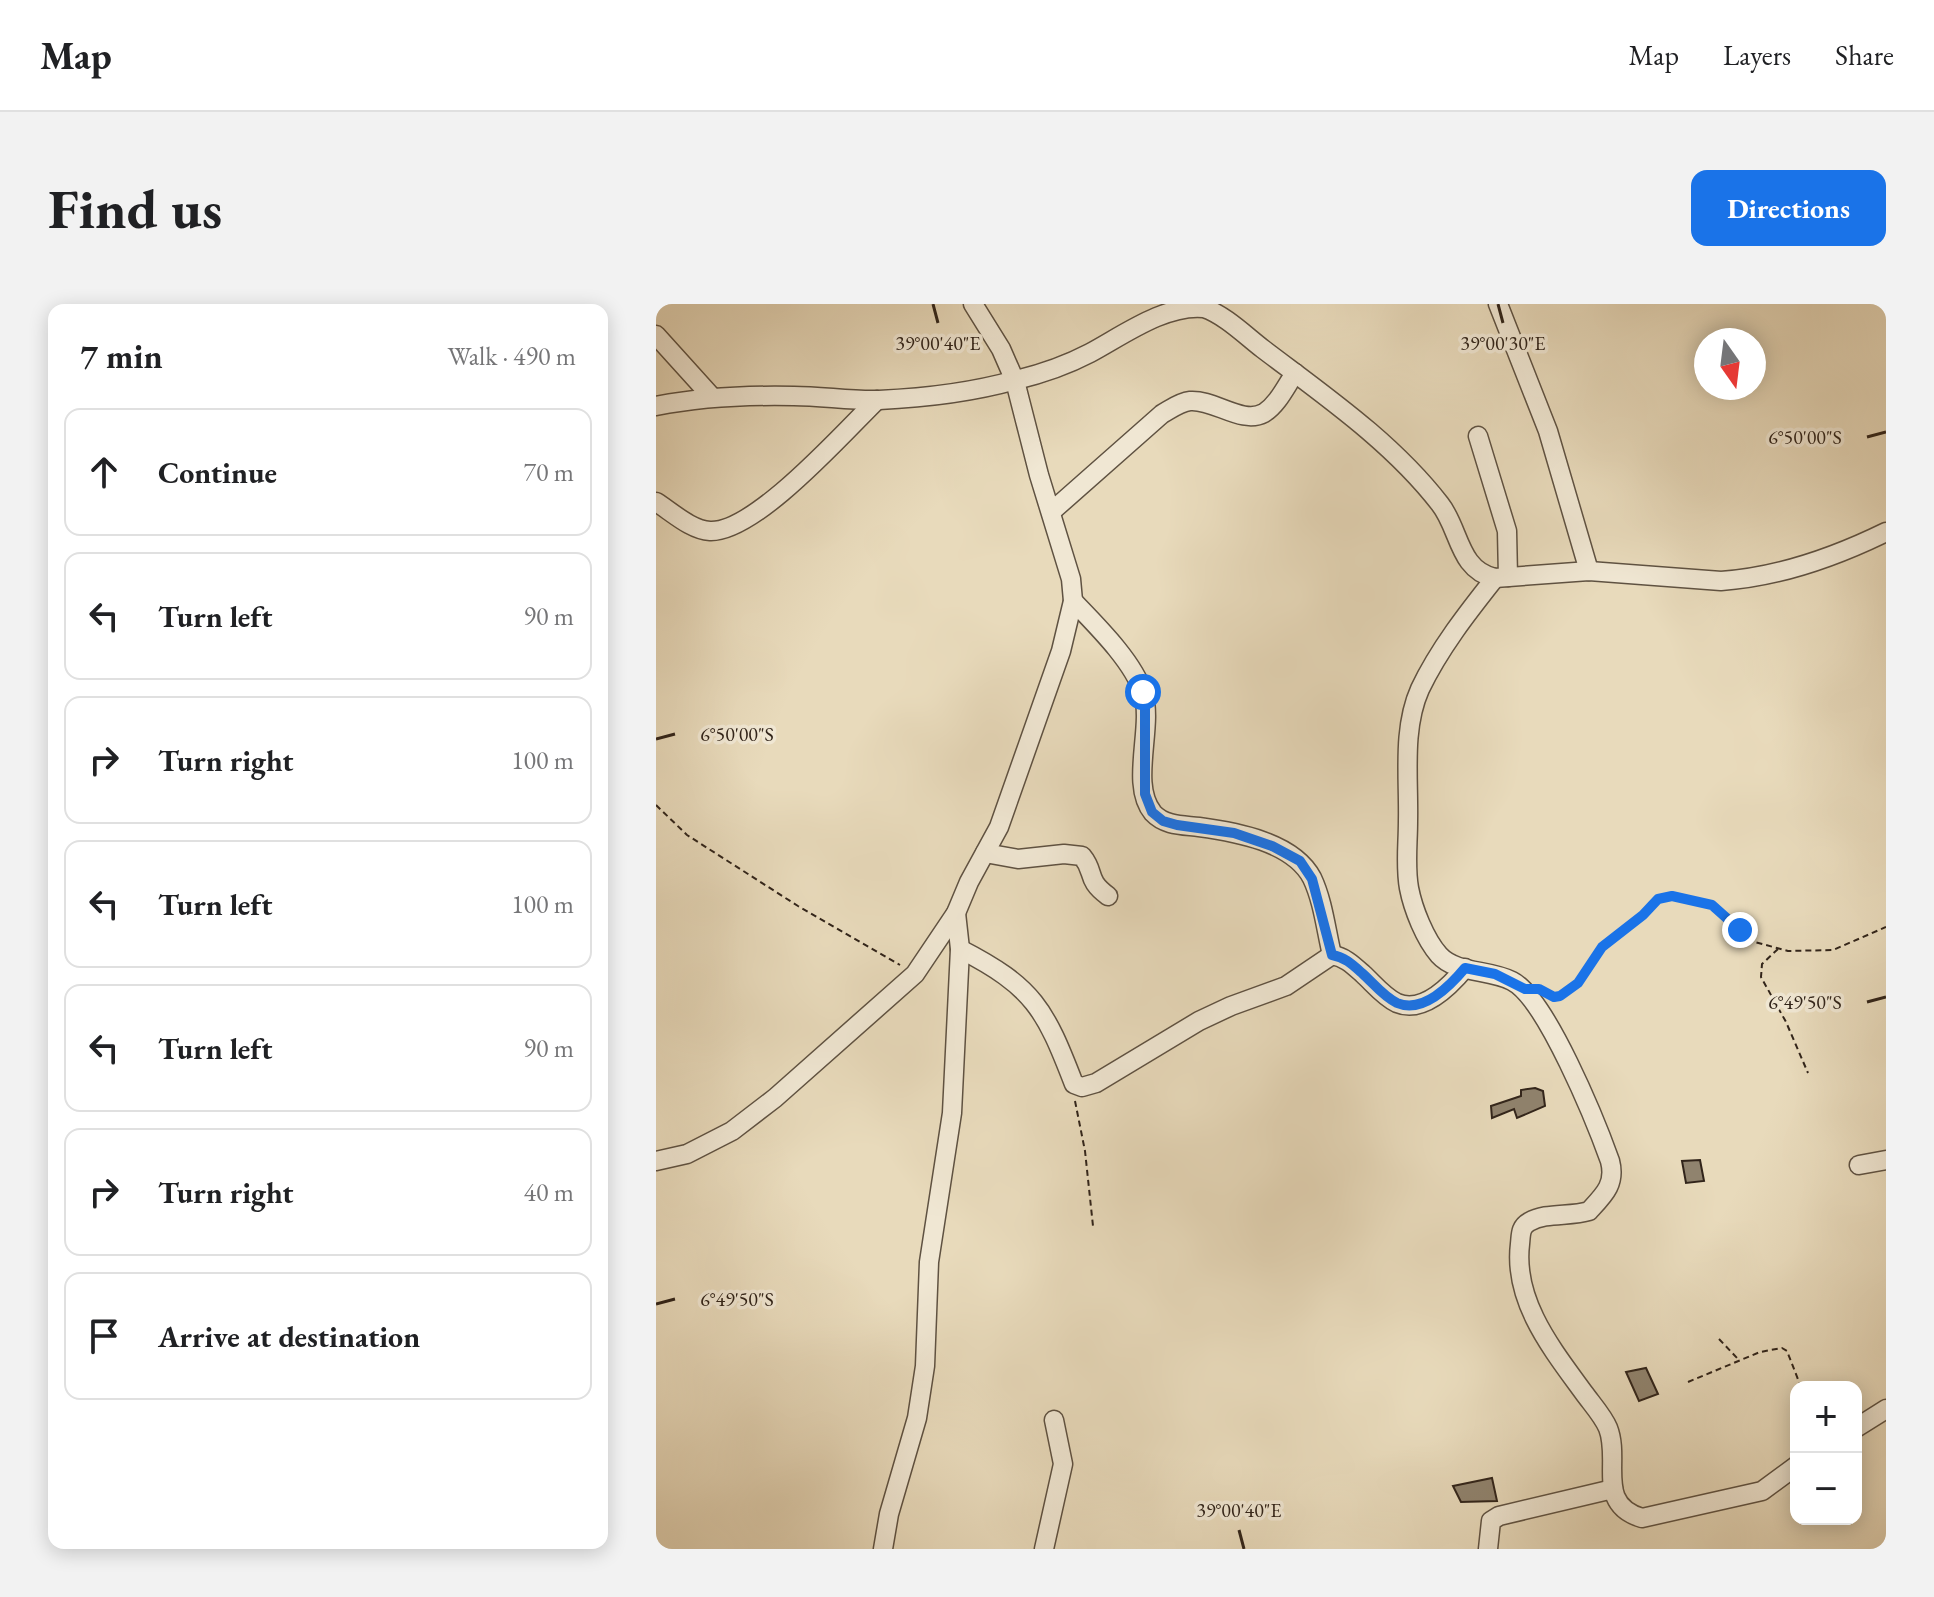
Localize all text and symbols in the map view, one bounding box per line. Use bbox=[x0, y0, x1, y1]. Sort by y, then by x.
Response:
text: Map bbox=[40, 31, 112, 80]
text: Map bbox=[1629, 37, 1679, 73]
text: Layers bbox=[1723, 37, 1791, 73]
text: Share bbox=[1835, 37, 1894, 73]
button: Directions bbox=[1691, 170, 1886, 246]
text: Find us bbox=[48, 172, 222, 245]
north arrow bbox=[1694, 328, 1766, 400]
text: 39°00'40"E bbox=[895, 330, 981, 356]
text: 39°00'30"E bbox=[1460, 330, 1546, 356]
text: 7 min bbox=[80, 334, 163, 378]
text: Walk · 490 m bbox=[448, 339, 576, 373]
text: 6°50'00"S bbox=[1768, 424, 1842, 450]
icon: ahead bbox=[82, 450, 126, 494]
text: Continue bbox=[158, 453, 277, 492]
text: 70 m bbox=[524, 455, 574, 489]
icon: left bbox=[82, 594, 126, 638]
text: Turn left bbox=[158, 597, 272, 636]
text: 90 m bbox=[524, 599, 574, 633]
route start bbox=[1125, 674, 1161, 710]
text: 6°50'00"S bbox=[700, 721, 774, 747]
icon: right bbox=[82, 738, 126, 782]
text: Turn right bbox=[158, 741, 294, 780]
text: 100 m bbox=[511, 743, 574, 777]
icon: left bbox=[82, 882, 126, 926]
text: Turn left bbox=[158, 885, 272, 924]
text: 100 m bbox=[511, 887, 574, 921]
route end bbox=[1722, 912, 1758, 948]
text: 6°49'50"S bbox=[1768, 989, 1842, 1015]
icon: left bbox=[82, 1026, 126, 1070]
text: Turn left bbox=[158, 1029, 272, 1068]
text: 90 m bbox=[524, 1031, 574, 1065]
icon: right bbox=[82, 1170, 126, 1214]
text: Turn right bbox=[158, 1173, 294, 1212]
text: 40 m bbox=[524, 1175, 574, 1209]
text: 6°49'50"S bbox=[700, 1286, 774, 1312]
icon: arrive bbox=[82, 1314, 126, 1358]
text: Arrive at destination bbox=[158, 1317, 420, 1356]
map controls bbox=[1790, 1381, 1862, 1525]
button: + bbox=[1790, 1381, 1862, 1453]
button: − bbox=[1790, 1453, 1862, 1525]
text: 39°00'40"E bbox=[1196, 1497, 1282, 1523]

